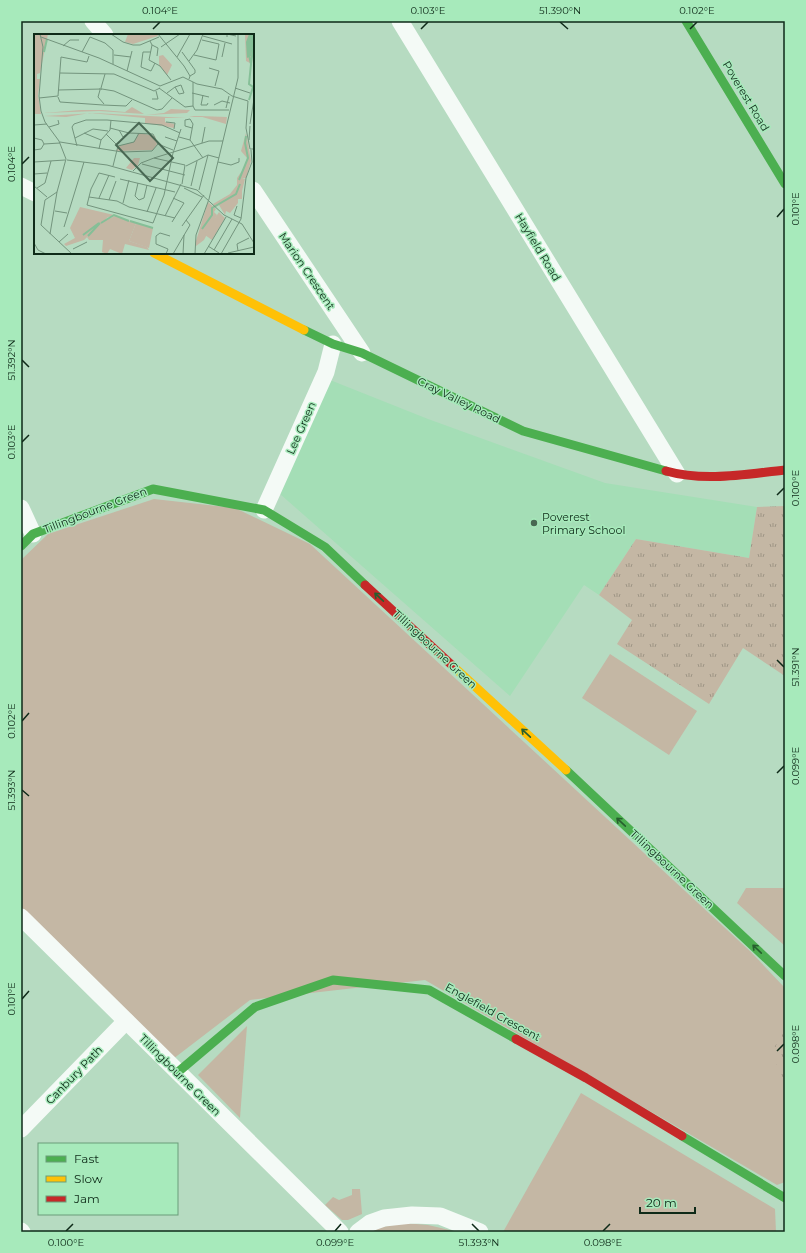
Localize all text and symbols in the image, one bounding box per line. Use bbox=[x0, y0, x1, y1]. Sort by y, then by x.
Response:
text: 0.104°E bbox=[142, 4, 178, 17]
text: 0.103°E bbox=[410, 4, 446, 17]
text: 51.390°N bbox=[539, 4, 581, 17]
text: 0.102°E bbox=[679, 4, 715, 17]
inset map bbox=[34, 34, 254, 254]
street label: Poverest Road bbox=[720, 58, 772, 134]
text: 0.104°E bbox=[5, 146, 18, 182]
text: 0.101°E bbox=[789, 192, 802, 226]
street label: Hayfield Road bbox=[512, 211, 564, 283]
street label: Marion Crescent bbox=[276, 230, 338, 313]
text: 51.392°N bbox=[5, 339, 18, 381]
street label: Cray Valley Road bbox=[415, 374, 503, 426]
street label: Lee Green bbox=[283, 400, 319, 456]
text: 0.103°E bbox=[5, 424, 18, 460]
text: 0.100°E bbox=[789, 470, 802, 506]
street label: Tillingbourne Green bbox=[41, 484, 149, 536]
place label: Poverest Primary School bbox=[542, 510, 625, 537]
marker: Poverest Primary School bbox=[529, 518, 539, 528]
one-way arrow bbox=[374, 593, 384, 602]
street label: Tillingbourne Green bbox=[390, 606, 480, 692]
text: 51.391°N bbox=[789, 647, 802, 687]
text: 0.102°E bbox=[5, 703, 18, 739]
one-way arrow bbox=[521, 729, 531, 738]
text: 0.099°E bbox=[789, 747, 802, 785]
text: 51.393°N bbox=[5, 770, 18, 810]
one-way arrow bbox=[616, 817, 626, 826]
street label: Tillingbourne Green bbox=[627, 826, 717, 912]
one-way arrow bbox=[752, 944, 762, 954]
street label: Englefield Crescent bbox=[443, 980, 544, 1044]
text: 0.101°E bbox=[5, 982, 18, 1016]
text: 0.098°E bbox=[789, 1024, 802, 1063]
street label: Tillingbourne Green bbox=[136, 1031, 224, 1119]
street label: Canbury Path bbox=[43, 1043, 105, 1107]
legend bbox=[38, 1143, 178, 1215]
text: Fast bbox=[74, 1151, 99, 1166]
text: Slow bbox=[74, 1171, 103, 1186]
scale bar bbox=[640, 1189, 695, 1215]
text: Jam bbox=[73, 1191, 100, 1206]
text: 20 m bbox=[646, 1195, 677, 1210]
text: 0.100°E bbox=[48, 1236, 84, 1249]
text: 0.099°E bbox=[316, 1236, 354, 1249]
text: 51.393°N bbox=[459, 1236, 499, 1249]
text: 0.098°E bbox=[584, 1236, 623, 1249]

